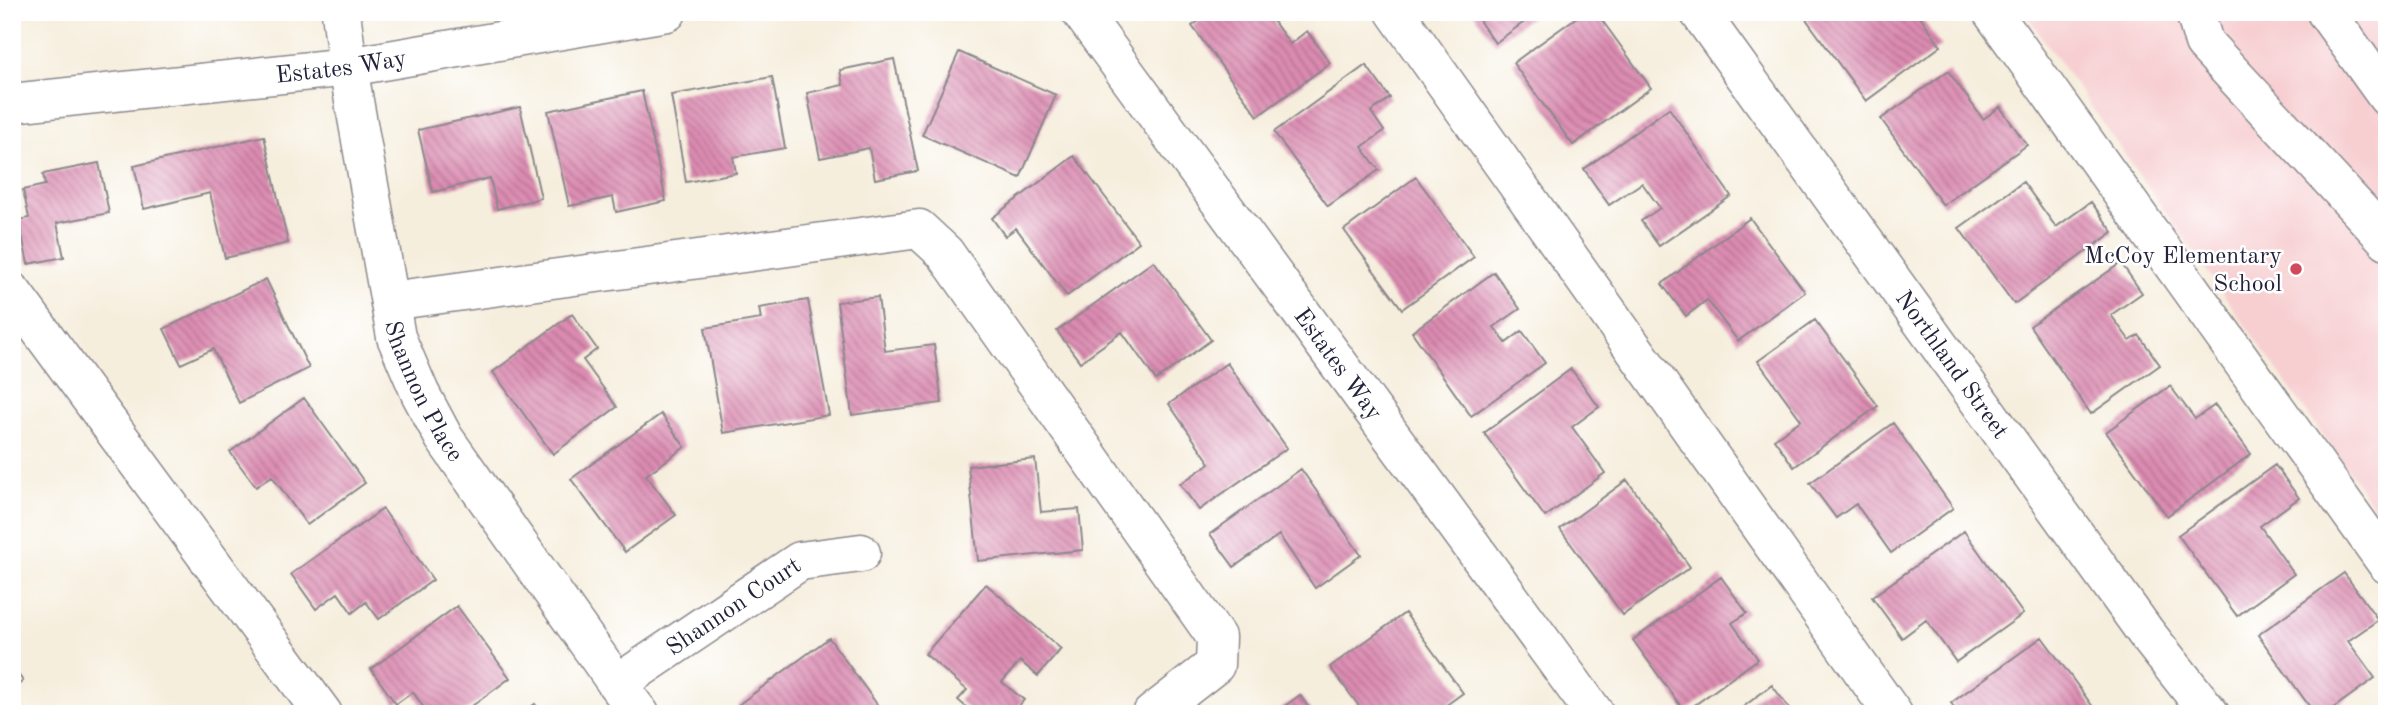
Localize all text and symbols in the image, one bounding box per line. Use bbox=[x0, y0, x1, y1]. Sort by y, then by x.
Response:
street label: Estates Way bbox=[275, 47, 409, 89]
place label: McCoy Elementary School bbox=[2084, 245, 2282, 297]
marker: McCoy Elementary School bbox=[2288, 261, 2304, 277]
street label: Northland Street bbox=[1890, 287, 2012, 444]
street label: Estates Way bbox=[1288, 305, 1386, 425]
street label: Shannon Place bbox=[379, 319, 467, 467]
street label: Shannon Court bbox=[663, 554, 806, 661]

